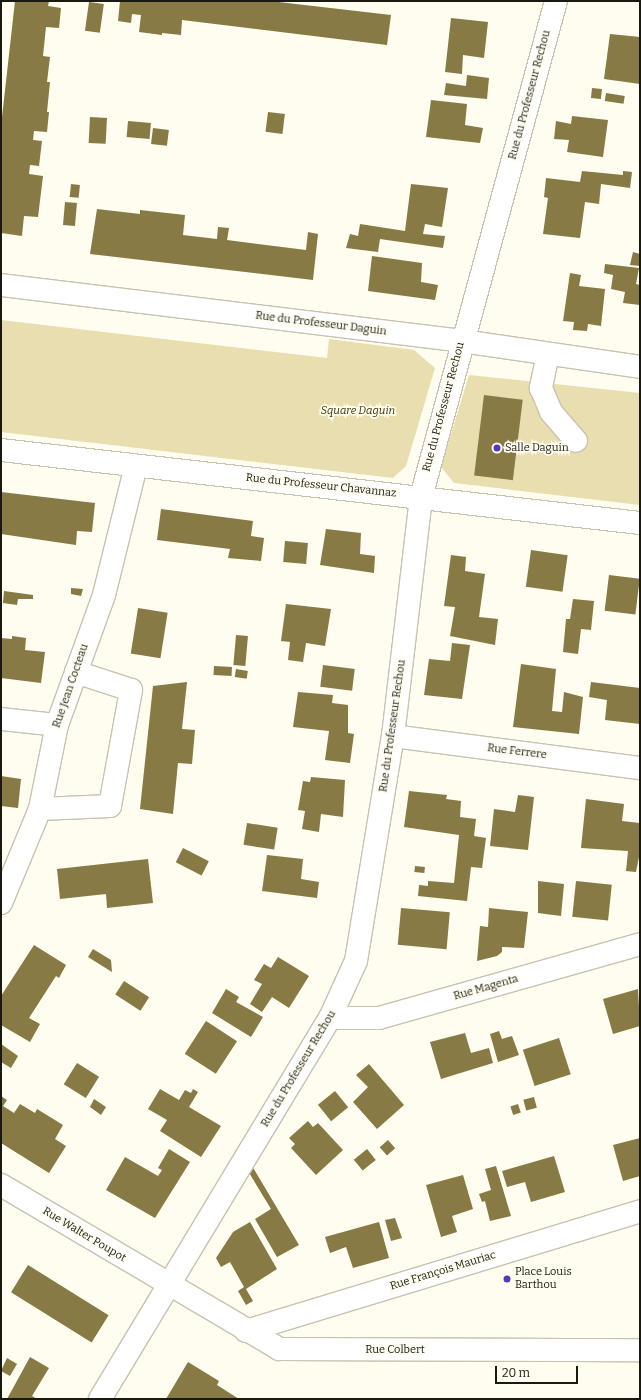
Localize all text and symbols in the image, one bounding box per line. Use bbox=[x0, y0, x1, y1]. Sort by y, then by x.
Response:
street label: Rue du Professeur Rechou bbox=[506, 29, 554, 161]
street label: Rue du Professeur Daguin bbox=[255, 309, 387, 339]
street label: Rue du Professeur Rechou bbox=[420, 341, 468, 473]
park label: Square Daguin bbox=[321, 404, 395, 418]
place label: Salle Daguin bbox=[505, 441, 569, 455]
marker: Salle Daguin bbox=[492, 443, 502, 453]
street label: Rue du Professeur Chavannaz bbox=[245, 472, 397, 500]
street label: Rue Jean Cocteau bbox=[50, 642, 92, 730]
street label: Rue du Professeur Rechou bbox=[377, 659, 409, 793]
street label: Rue Ferrere bbox=[487, 742, 547, 762]
street label: Rue Magenta bbox=[452, 972, 520, 1004]
street label: Rue du Professeur Rechou bbox=[259, 1008, 339, 1130]
street label: Rue Walter Poupot bbox=[40, 1205, 128, 1265]
street label: Rue François Mauriac bbox=[388, 1249, 498, 1293]
place label: Place Louis Barthou bbox=[515, 1266, 572, 1292]
marker: Place Louis Barthou bbox=[502, 1274, 512, 1284]
street label: Rue Colbert bbox=[365, 1343, 425, 1357]
scale bar bbox=[497, 1358, 580, 1384]
text: 20 m bbox=[502, 1366, 530, 1380]

